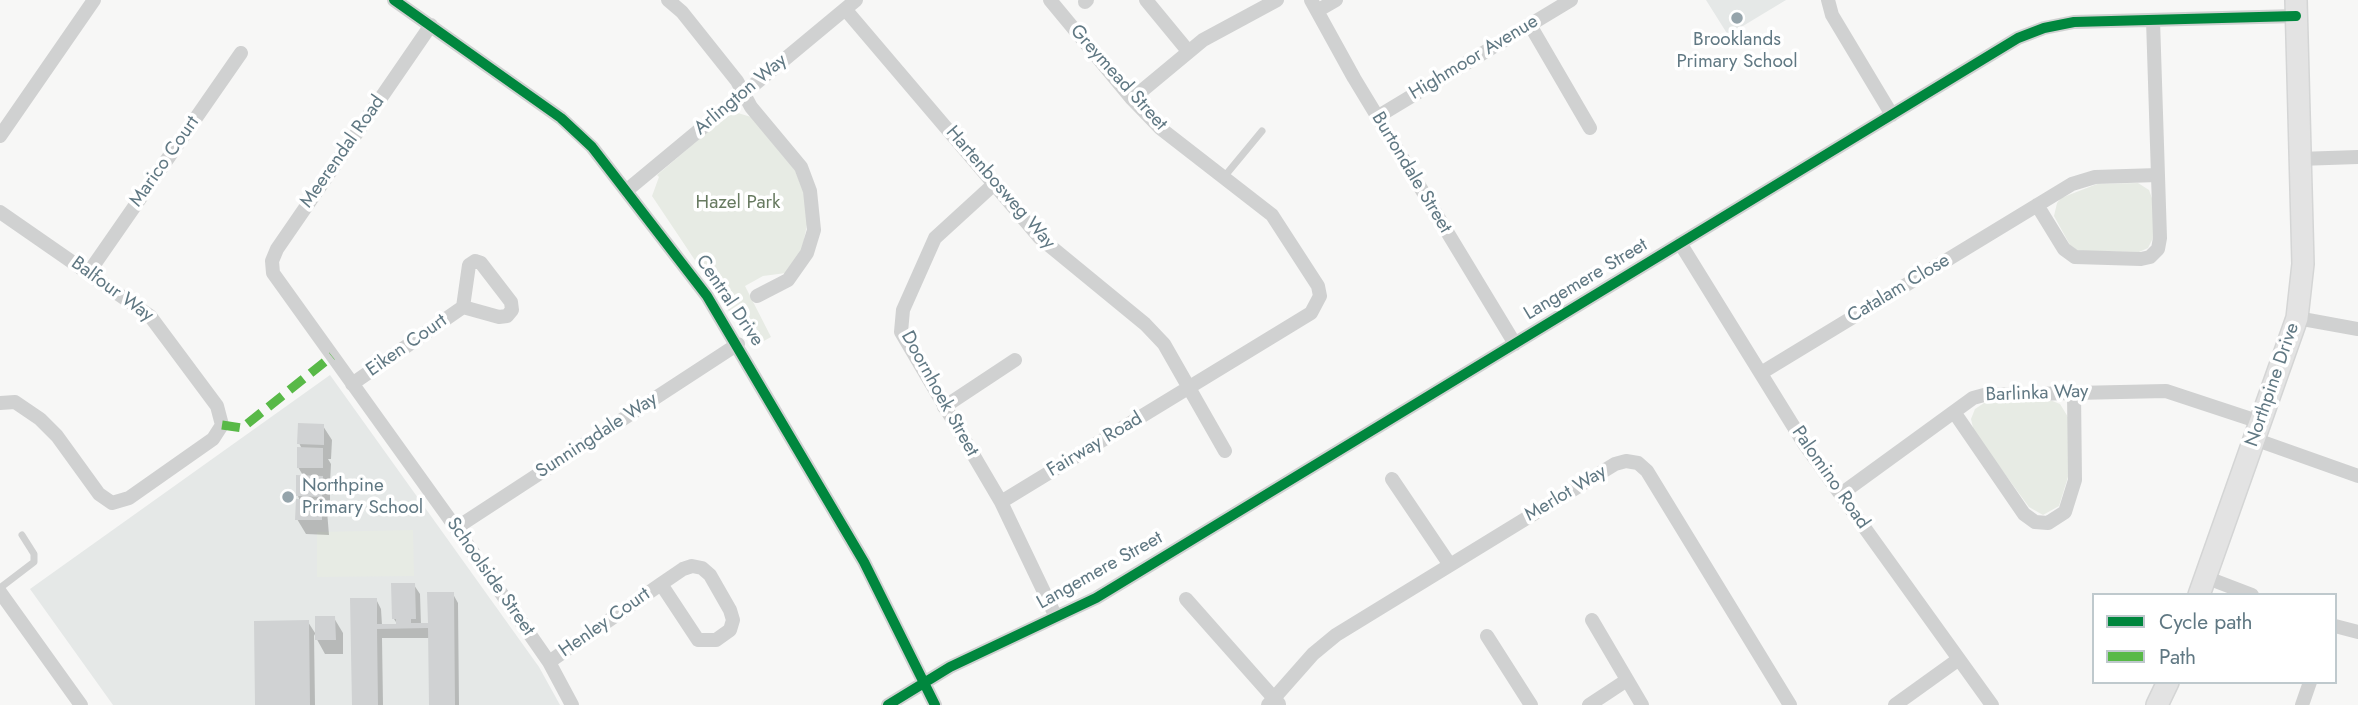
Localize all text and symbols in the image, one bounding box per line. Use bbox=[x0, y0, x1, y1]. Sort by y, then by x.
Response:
marker: Brooklands Primary School bbox=[1729, 10, 1745, 26]
street label: Highmoor Avenue bbox=[1405, 11, 1543, 105]
street label: Greymead Street bbox=[1065, 20, 1171, 136]
place label: Brooklands Primary School bbox=[1676, 29, 1798, 73]
street label: Arlington Way bbox=[690, 50, 792, 140]
street label: Meerendal Road bbox=[296, 91, 390, 213]
street label: Burtondale Street bbox=[1366, 108, 1456, 238]
street label: Marico Court bbox=[125, 112, 205, 212]
street label: Hartenbosweg Way bbox=[940, 122, 1060, 254]
park label: Hazel Park bbox=[696, 192, 780, 214]
street label: Langemere Street bbox=[1520, 234, 1652, 326]
street label: Catalam Close bbox=[1844, 250, 1954, 328]
street label: Central Drive bbox=[690, 251, 768, 351]
street label: Balfour Way bbox=[66, 252, 158, 328]
street label: Eiken Court bbox=[362, 310, 452, 382]
street label: Northpine Drive bbox=[2241, 320, 2305, 450]
street label: Doornhoek Street bbox=[895, 327, 983, 461]
street label: Barlinka Way bbox=[1985, 381, 2089, 407]
street label: Sunningdale Way bbox=[532, 388, 662, 484]
street label: Fairway Road bbox=[1043, 408, 1147, 482]
street label: Palomino Road bbox=[1786, 422, 1874, 534]
street label: Merlot Way bbox=[1521, 461, 1611, 527]
place label: Northpine Primary School bbox=[302, 475, 423, 519]
marker: Northpine Primary School bbox=[280, 489, 296, 505]
street label: Schoolside Street bbox=[441, 514, 539, 640]
street label: Langemere Street bbox=[1033, 527, 1167, 615]
street label: Henley Court bbox=[555, 583, 655, 663]
legend bbox=[2092, 593, 2337, 684]
text: Cycle path bbox=[2159, 607, 2252, 637]
text: Path bbox=[2159, 642, 2196, 672]

